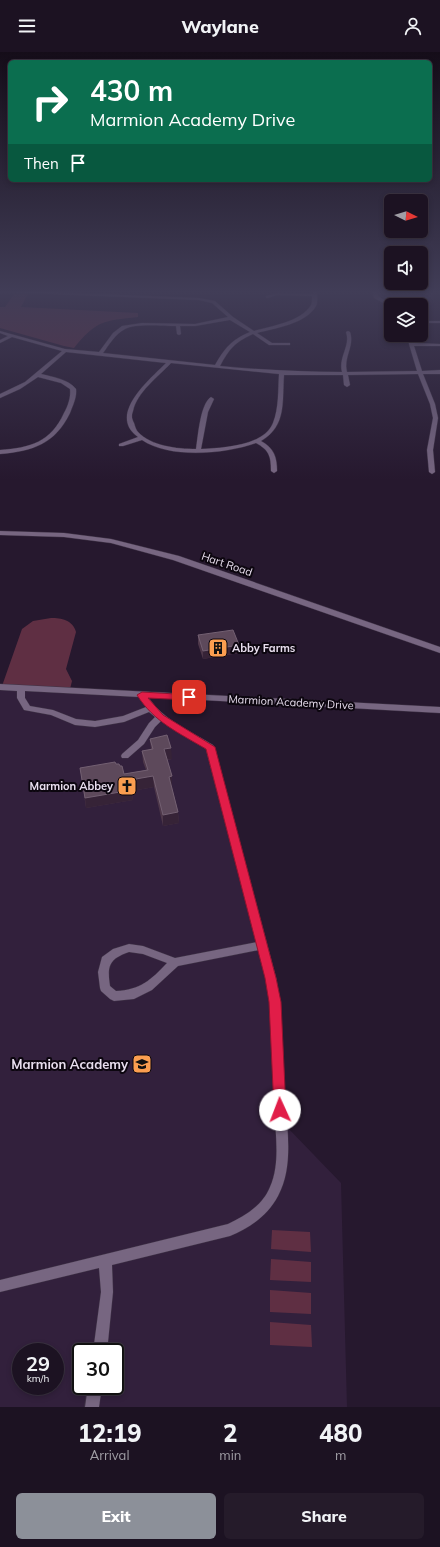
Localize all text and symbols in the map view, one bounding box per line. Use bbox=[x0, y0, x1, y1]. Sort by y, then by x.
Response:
icon: menu bbox=[16, 15, 38, 37]
text: Waylane bbox=[181, 15, 259, 38]
icon: person bbox=[402, 15, 424, 37]
text: 430 m bbox=[90, 73, 173, 108]
icon: right bbox=[24, 76, 76, 128]
text: Marmion Academy Drive bbox=[90, 108, 295, 131]
icon: arrive bbox=[67, 152, 89, 174]
text: Then bbox=[24, 154, 59, 173]
north arrow bbox=[384, 194, 428, 238]
map controls bbox=[384, 194, 428, 342]
button: sound bbox=[384, 246, 428, 290]
button: layers bbox=[384, 298, 428, 342]
street label: Hart Road bbox=[200, 549, 254, 579]
building icon: Abby Farms bbox=[207, 637, 229, 659]
place label: Abby Farms bbox=[232, 641, 296, 655]
pin bbox=[172, 680, 206, 714]
icon: arrive bbox=[178, 686, 200, 708]
street label: Marmion Academy Drive bbox=[228, 692, 354, 712]
church icon: Marmion Abbey bbox=[116, 775, 138, 797]
place label: Marmion Abbey bbox=[30, 779, 113, 793]
school or university icon: Marmion Academy bbox=[131, 1053, 153, 1075]
place label: Marmion Academy bbox=[11, 1056, 129, 1073]
position arrow bbox=[259, 1089, 301, 1131]
speed limit sign: 30 bbox=[72, 1343, 124, 1395]
text: 29 bbox=[26, 1351, 50, 1376]
text: km/h bbox=[27, 1372, 49, 1385]
text: 12:19 bbox=[78, 1418, 142, 1448]
text: 2 bbox=[223, 1418, 238, 1448]
text: 480 bbox=[319, 1418, 362, 1448]
text: Arrival bbox=[90, 1447, 130, 1463]
text: min bbox=[219, 1447, 241, 1463]
text: m bbox=[335, 1447, 346, 1463]
button: Exit bbox=[16, 1493, 216, 1539]
button: Share bbox=[224, 1493, 424, 1539]

